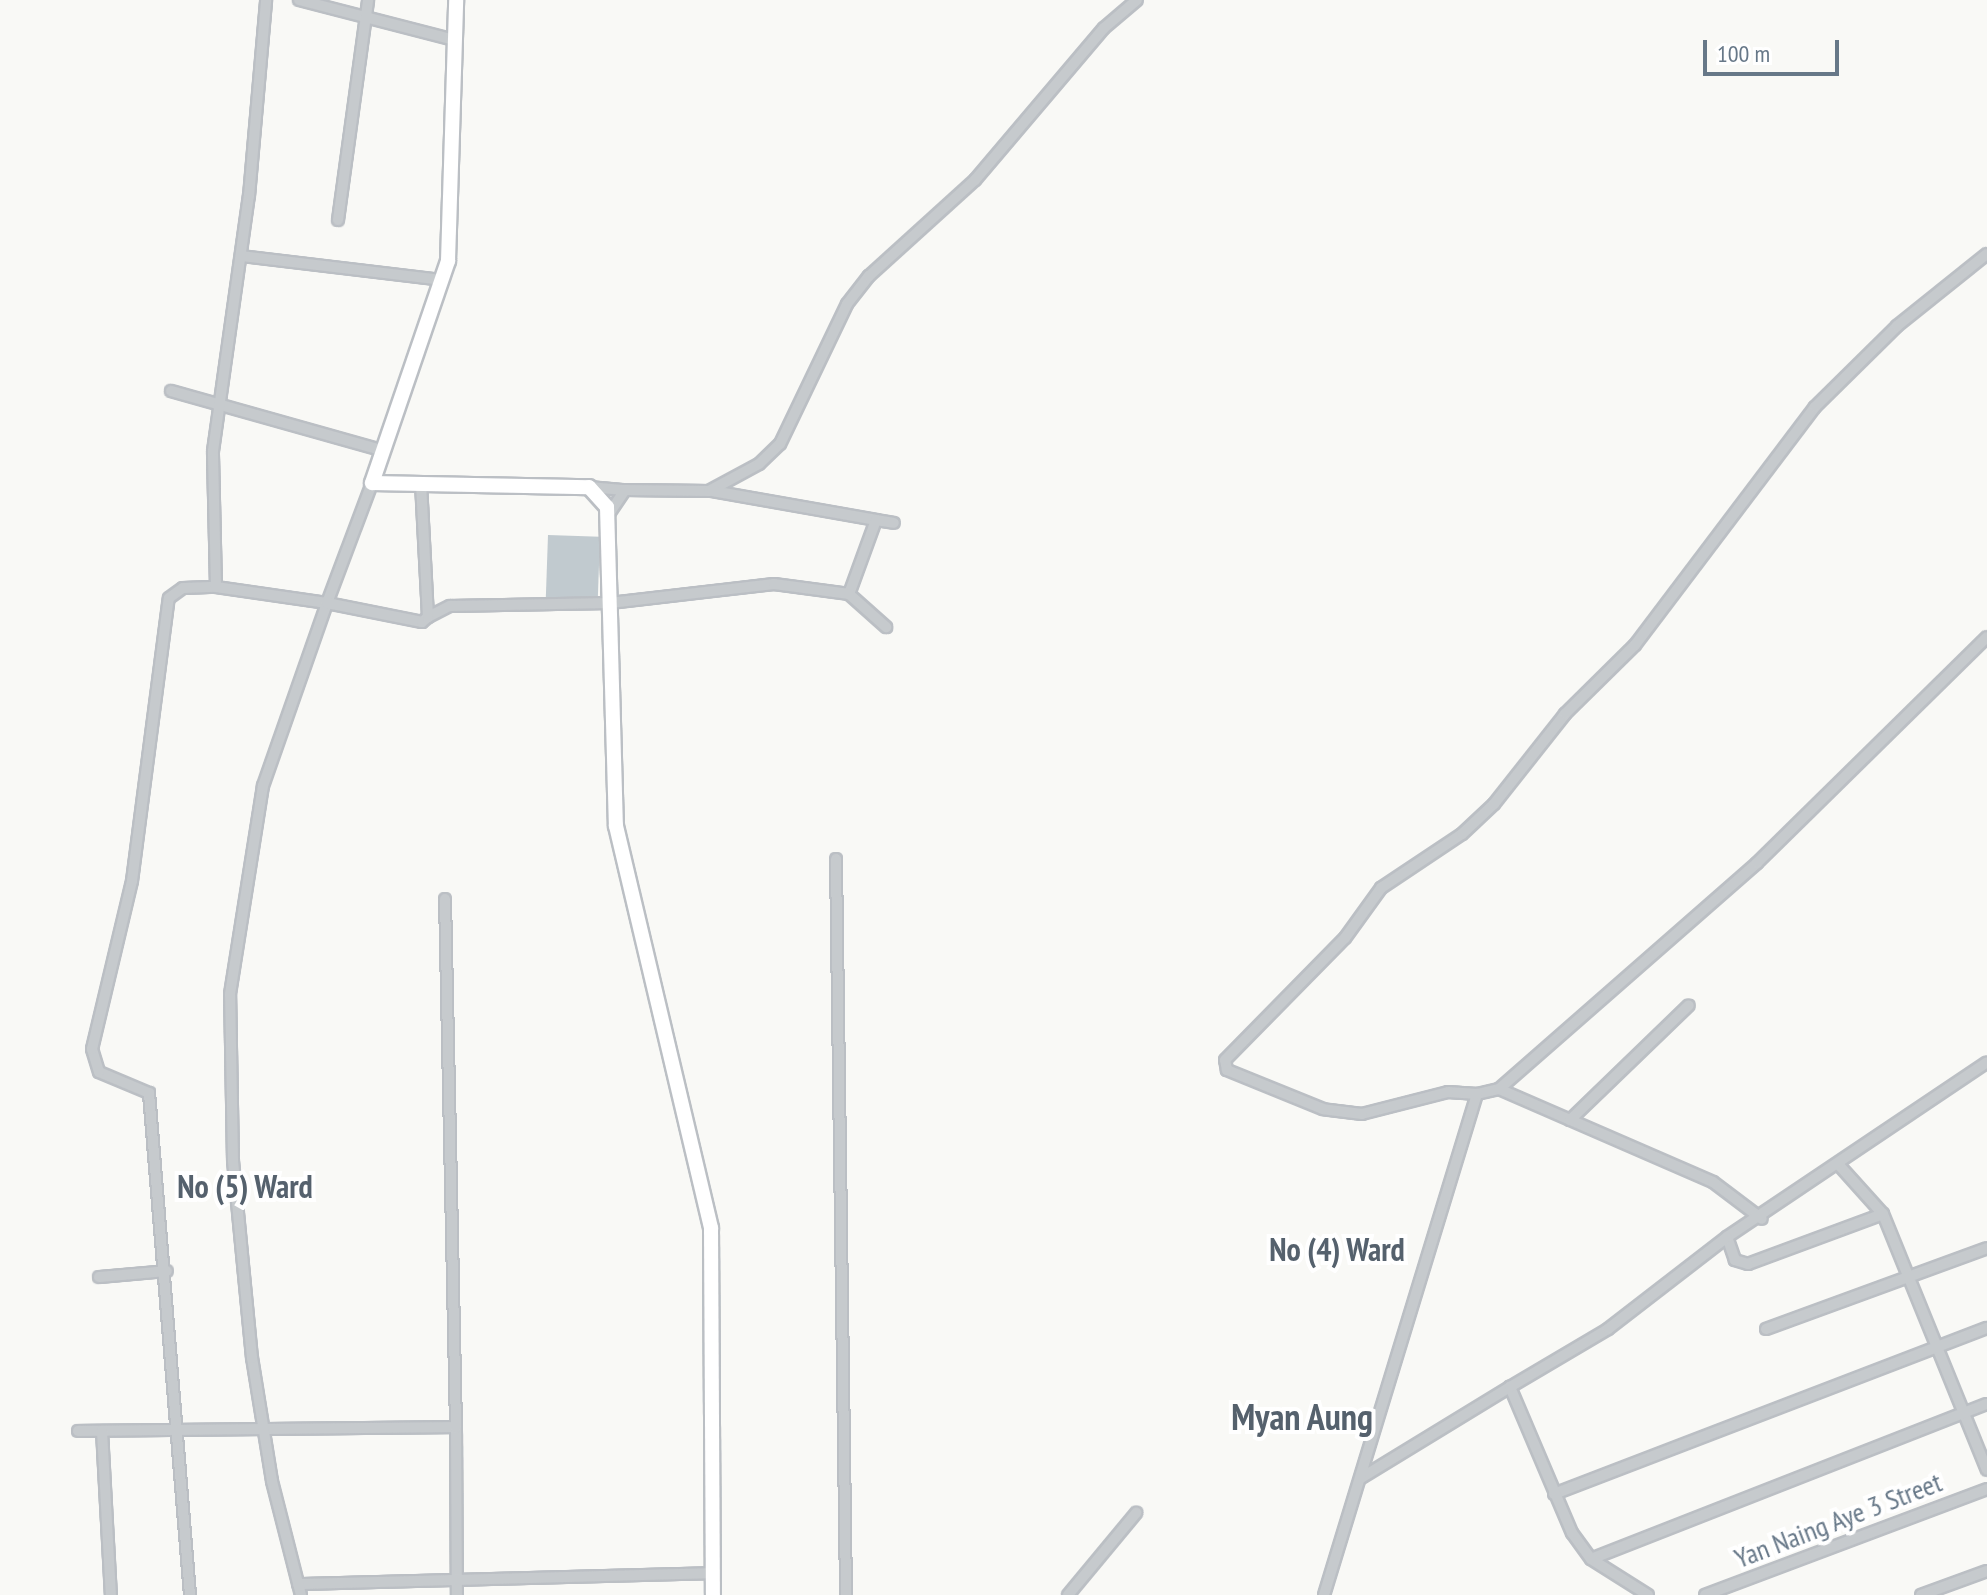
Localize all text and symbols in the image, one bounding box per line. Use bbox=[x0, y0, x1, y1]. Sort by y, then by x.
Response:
scale bar bbox=[1707, 24, 1843, 74]
text: 100 m bbox=[1717, 38, 1770, 69]
district label: No (5) Ward bbox=[177, 1167, 313, 1205]
district label: No (4) Ward bbox=[1269, 1230, 1405, 1268]
district label: Myan Aung bbox=[1231, 1395, 1373, 1439]
street label: Yan Naing Aye 3 Street bbox=[1729, 1465, 1947, 1575]

